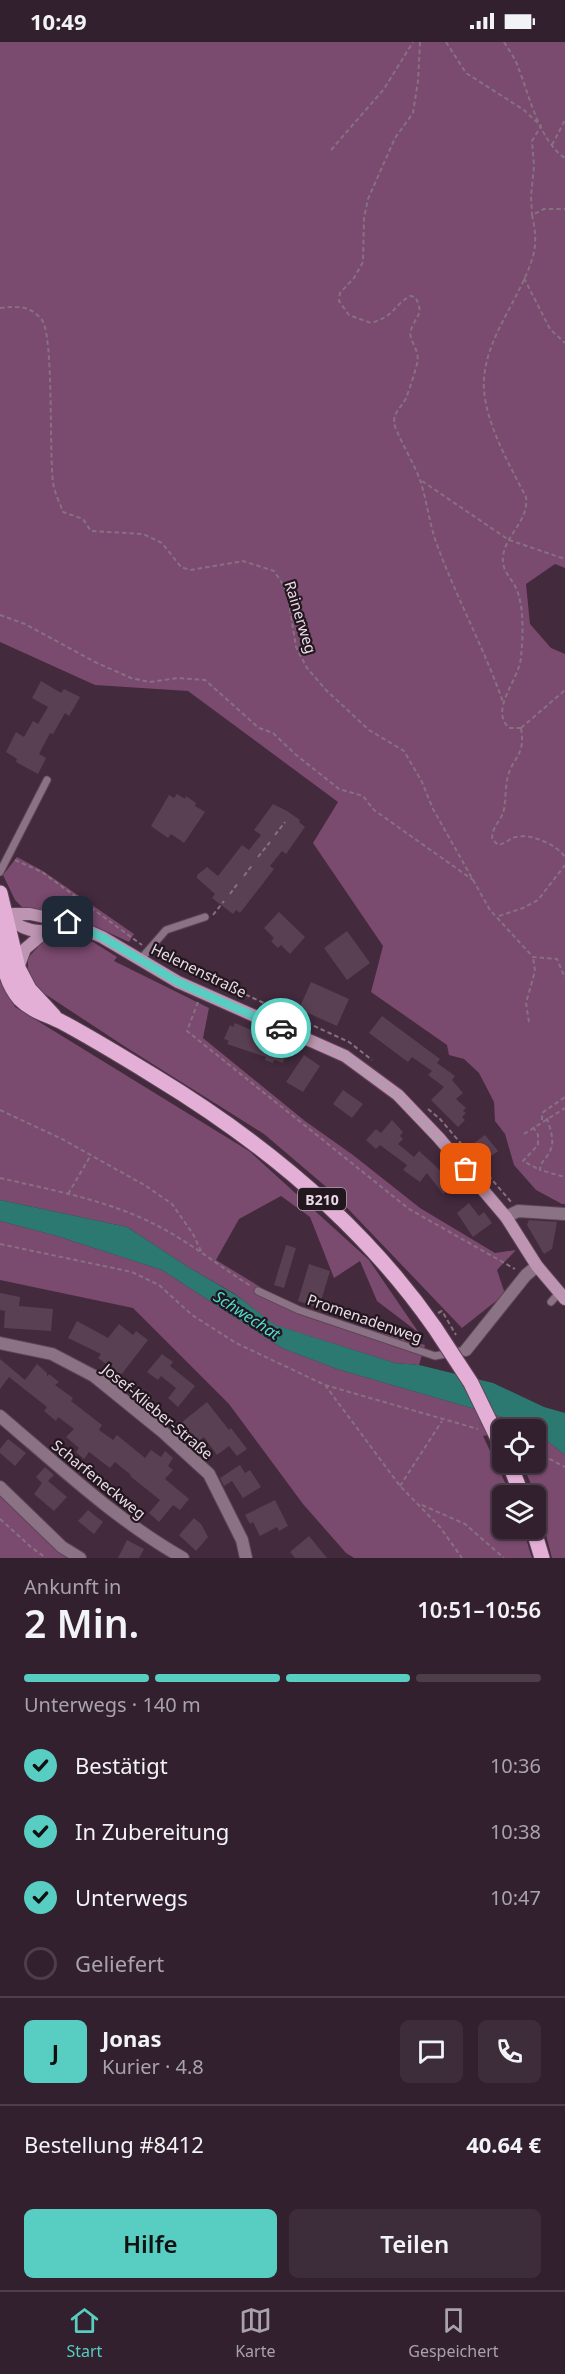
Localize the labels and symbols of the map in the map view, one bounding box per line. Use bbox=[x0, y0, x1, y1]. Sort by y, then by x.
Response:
street label: Rainerweg bbox=[280, 578, 322, 656]
pin bbox=[42, 896, 93, 947]
street label: Helenenstraße bbox=[148, 938, 250, 1002]
courier bbox=[251, 998, 311, 1058]
pin bbox=[440, 1143, 491, 1194]
road number: B210 bbox=[298, 1188, 346, 1210]
water label: Schwechat bbox=[210, 1285, 285, 1345]
street label: Promenadenweg bbox=[305, 1289, 425, 1347]
street label: Josef-Klieber-Straße bbox=[97, 1357, 218, 1463]
street label: Scharfeneckweg bbox=[48, 1435, 150, 1523]

